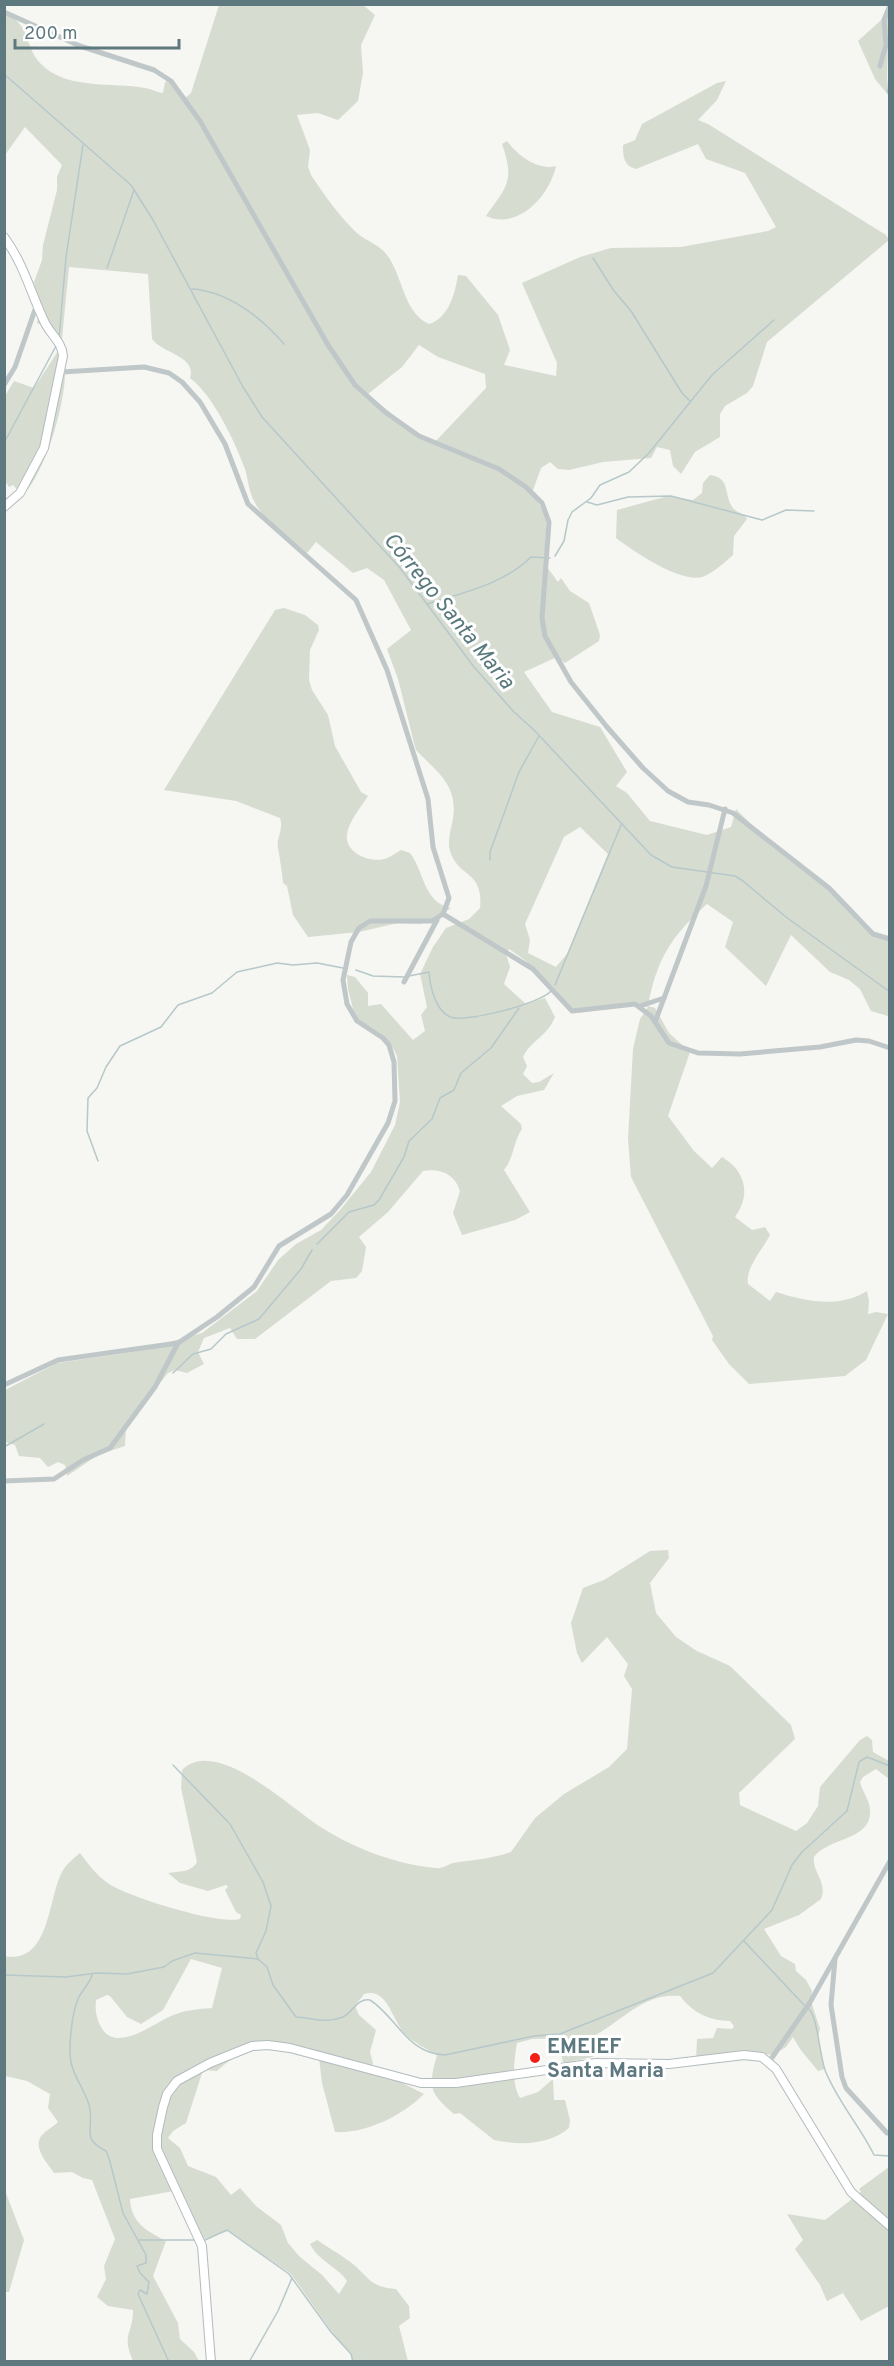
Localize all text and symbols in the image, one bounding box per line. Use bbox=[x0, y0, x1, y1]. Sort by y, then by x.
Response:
scale bar bbox=[15, 12, 178, 50]
text: 200 m bbox=[24, 23, 77, 46]
water label: Córrego Santa Maria bbox=[377, 528, 520, 696]
place label: EMEIEF Santa Maria bbox=[547, 2034, 664, 2085]
marker: EMEIEF Santa Maria bbox=[528, 2051, 542, 2065]

